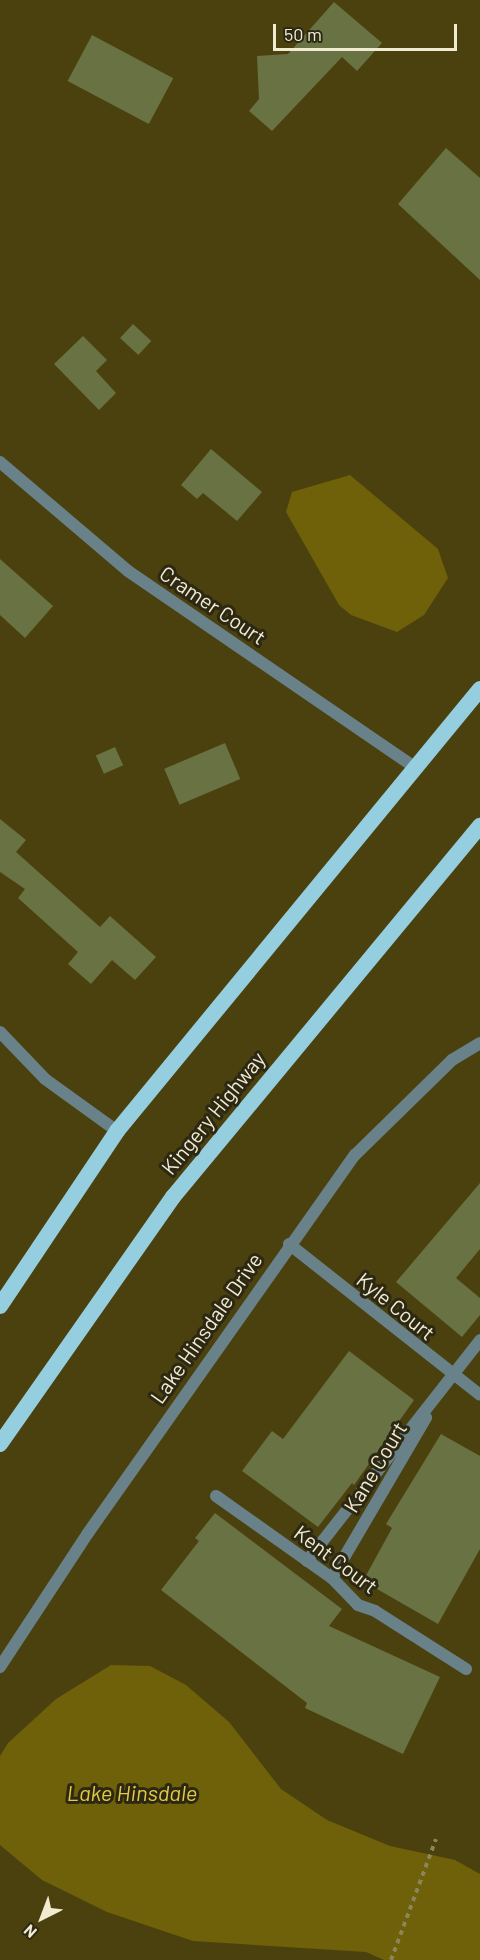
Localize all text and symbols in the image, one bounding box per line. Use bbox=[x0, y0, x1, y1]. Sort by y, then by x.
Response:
scale bar bbox=[276, 12, 460, 50]
text: 50 m bbox=[284, 23, 322, 45]
street label: Cramer Court bbox=[155, 560, 271, 650]
street label: Kingery Highway bbox=[156, 1047, 270, 1179]
street label: Lake Hinsdale Drive bbox=[145, 1248, 267, 1408]
street label: Kyle Court bbox=[352, 1267, 440, 1345]
street label: Kane Court bbox=[338, 1417, 412, 1517]
street label: Kent Court bbox=[289, 1519, 383, 1599]
water label: Lake Hinsdale bbox=[67, 1780, 197, 1806]
north arrow bbox=[12, 1888, 72, 1948]
text: N bbox=[19, 1921, 40, 1942]

